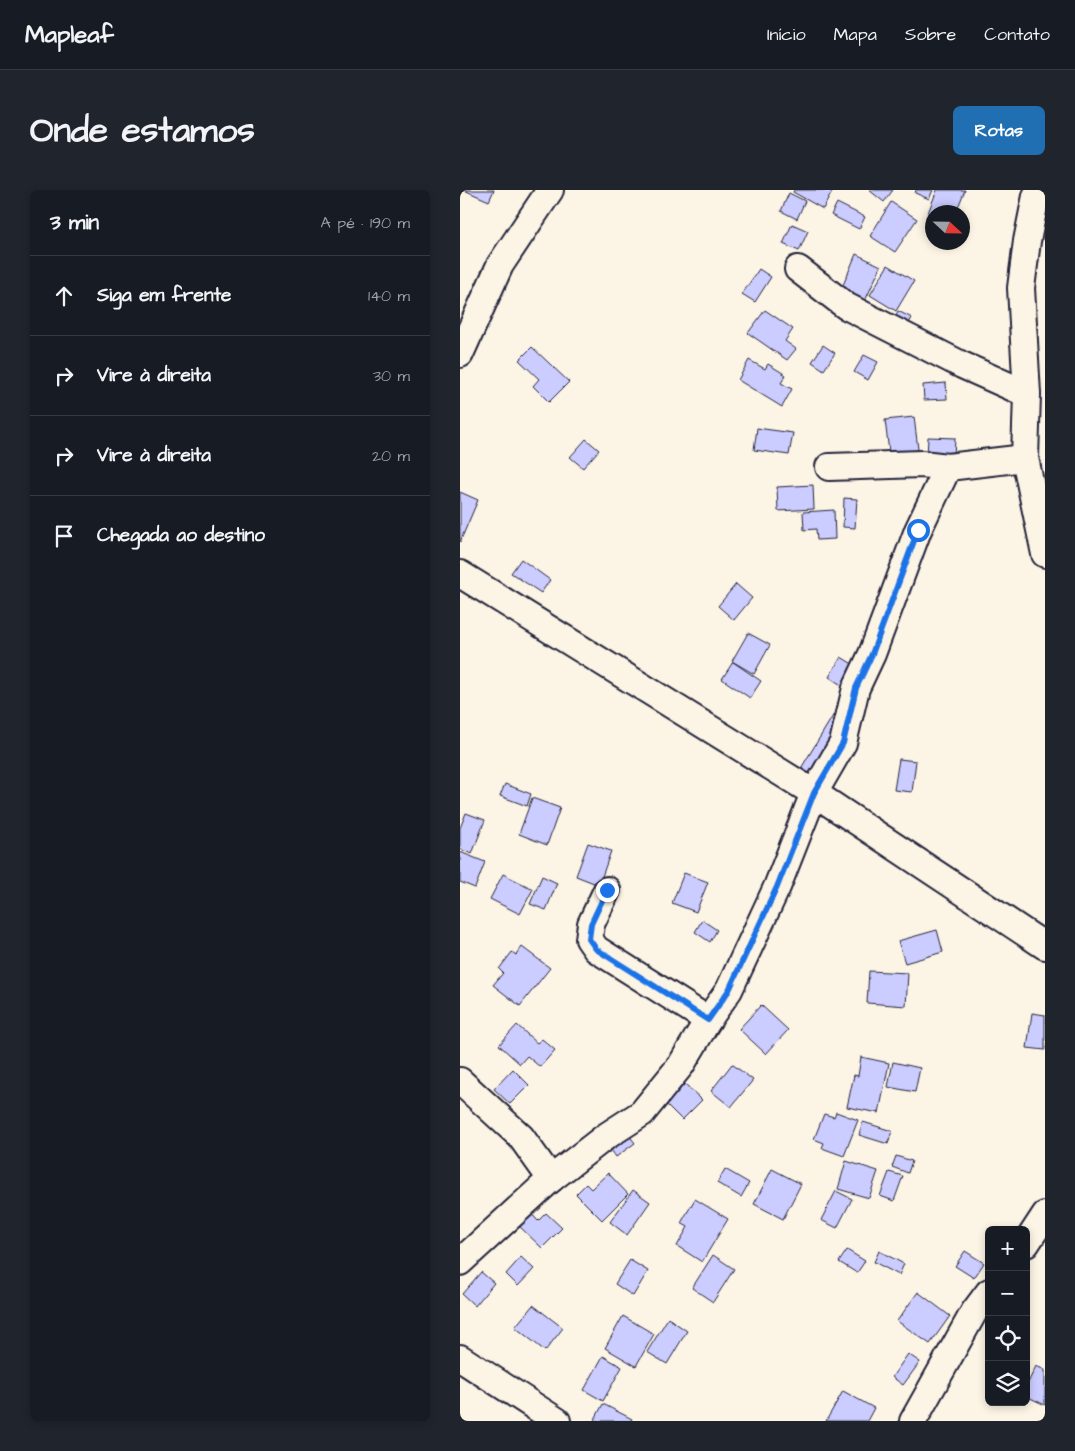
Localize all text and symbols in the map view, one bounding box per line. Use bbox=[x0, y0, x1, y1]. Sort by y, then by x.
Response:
text: Mapleaf bbox=[25, 18, 114, 52]
text: Início bbox=[767, 22, 806, 47]
text: Mapa bbox=[834, 22, 877, 47]
text: Sobre bbox=[905, 22, 956, 47]
text: Contato bbox=[984, 22, 1050, 47]
text: Onde estamos bbox=[30, 106, 255, 155]
button: Rotas bbox=[953, 106, 1045, 155]
north arrow bbox=[925, 205, 970, 250]
text: 3 min bbox=[50, 208, 99, 237]
text: A pé · 190 m bbox=[321, 212, 410, 234]
icon: ahead bbox=[50, 282, 78, 310]
text: Siga em frente bbox=[97, 282, 231, 309]
text: 140 m bbox=[368, 285, 410, 307]
icon: right bbox=[50, 362, 78, 390]
text: Vire à direita bbox=[97, 362, 211, 389]
text: 30 m bbox=[373, 365, 410, 387]
icon: right bbox=[50, 442, 78, 470]
text: Vire à direita bbox=[97, 442, 211, 469]
text: 20 m bbox=[372, 445, 410, 467]
route start bbox=[907, 519, 930, 542]
icon: arrive bbox=[50, 522, 78, 550]
text: Chegada ao destino bbox=[97, 522, 265, 549]
route end bbox=[596, 879, 619, 902]
map controls bbox=[985, 1226, 1030, 1406]
button: + bbox=[985, 1226, 1030, 1271]
button: − bbox=[985, 1271, 1030, 1316]
button: locate bbox=[985, 1316, 1030, 1361]
button: layers bbox=[985, 1361, 1030, 1406]

